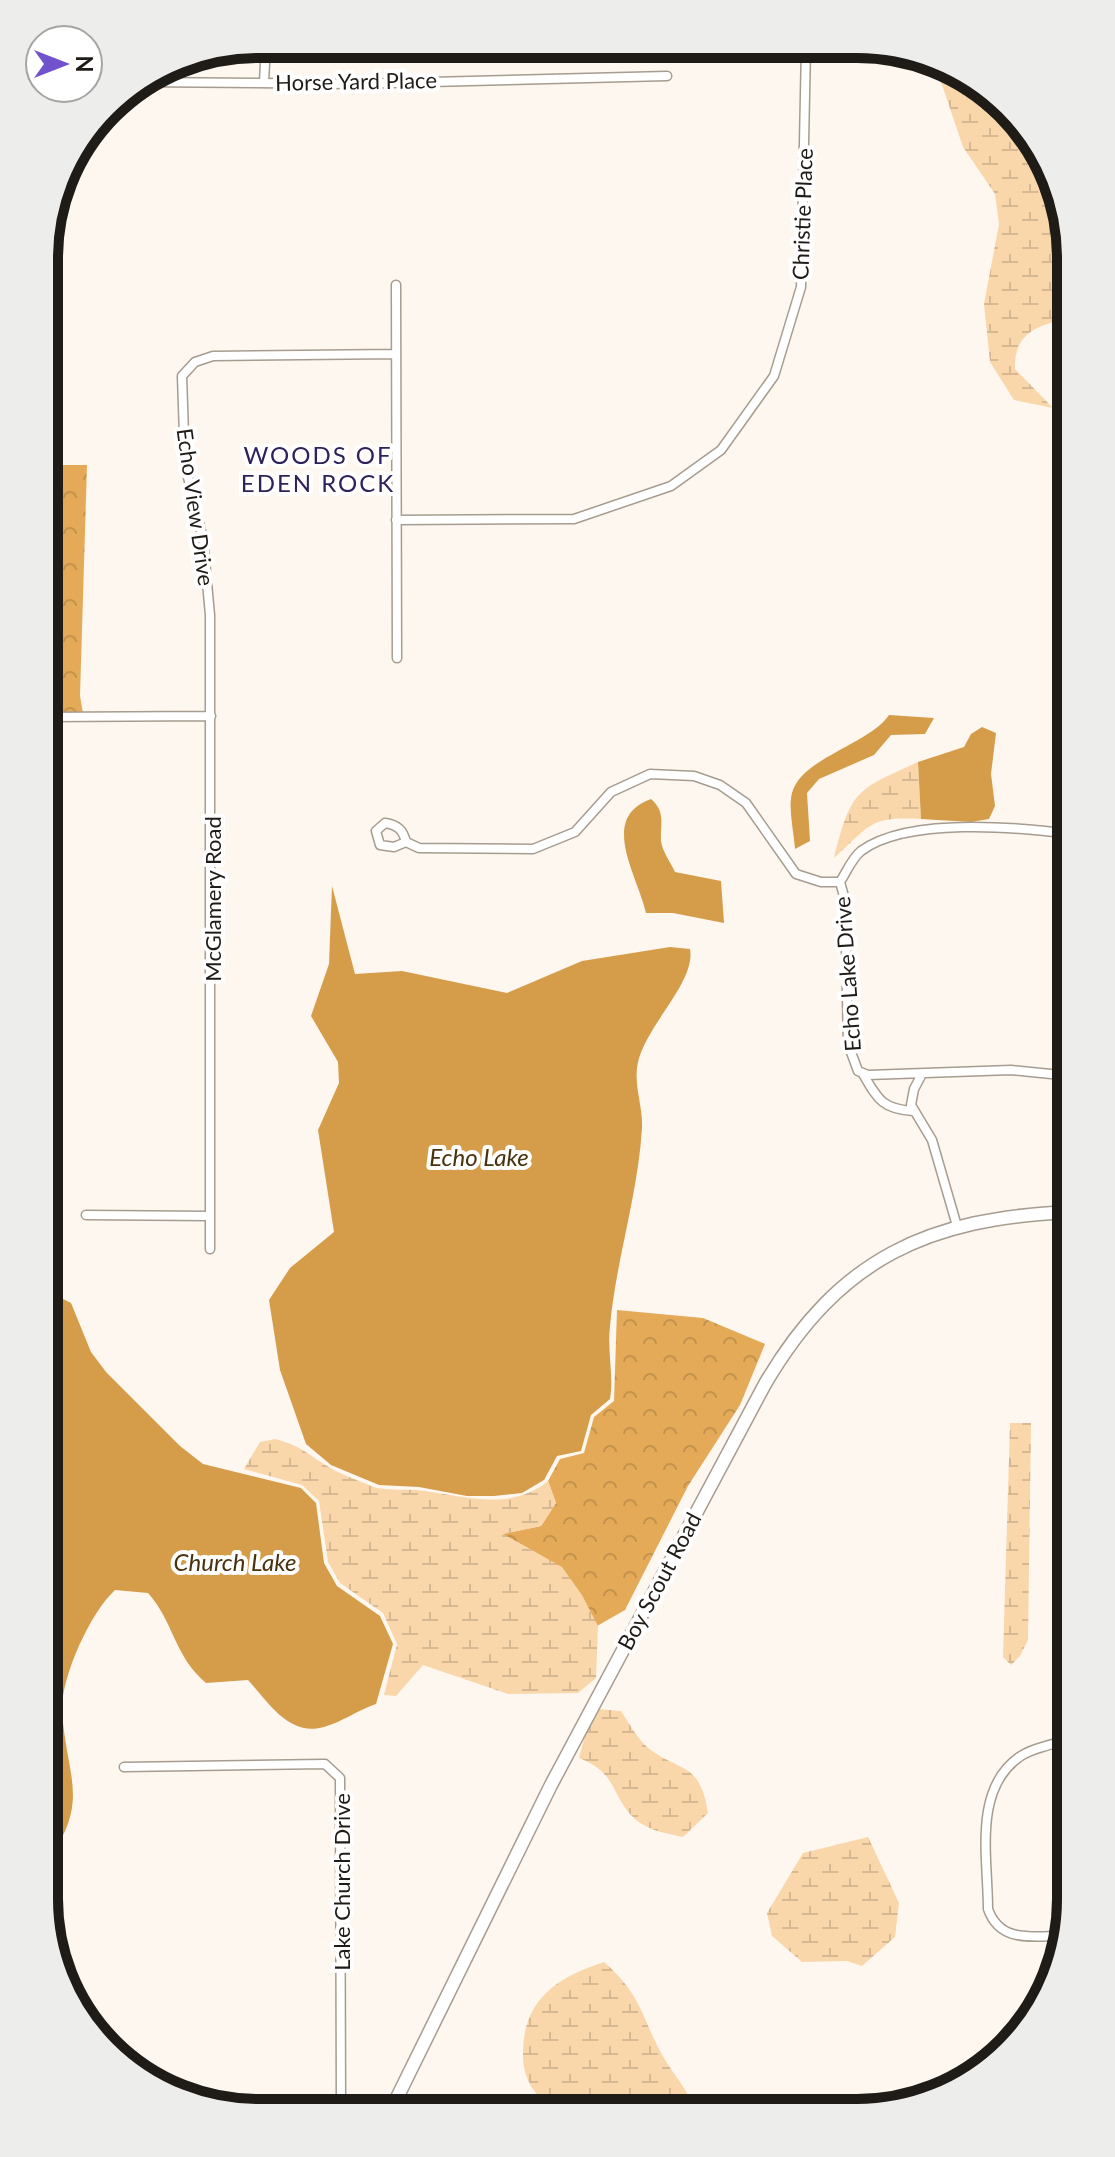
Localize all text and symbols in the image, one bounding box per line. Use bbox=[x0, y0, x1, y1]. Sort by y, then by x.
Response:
north arrow bbox=[24, 24, 104, 104]
text: N bbox=[71, 56, 98, 72]
street label: Horse Yard Place bbox=[275, 66, 437, 96]
street label: Christie Place bbox=[786, 148, 818, 280]
street label: Echo View Drive bbox=[172, 426, 220, 588]
district label: WOODS OF EDEN ROCK bbox=[241, 440, 395, 497]
street label: McGlamery Road bbox=[199, 816, 226, 982]
street label: Echo Lake Drive bbox=[828, 895, 866, 1053]
water label: Echo Lake bbox=[429, 1142, 529, 1171]
street label: Boy Scout Road bbox=[611, 1508, 707, 1654]
water label: Church Lake bbox=[174, 1547, 296, 1576]
street label: Lake Church Drive bbox=[328, 1793, 355, 1971]

